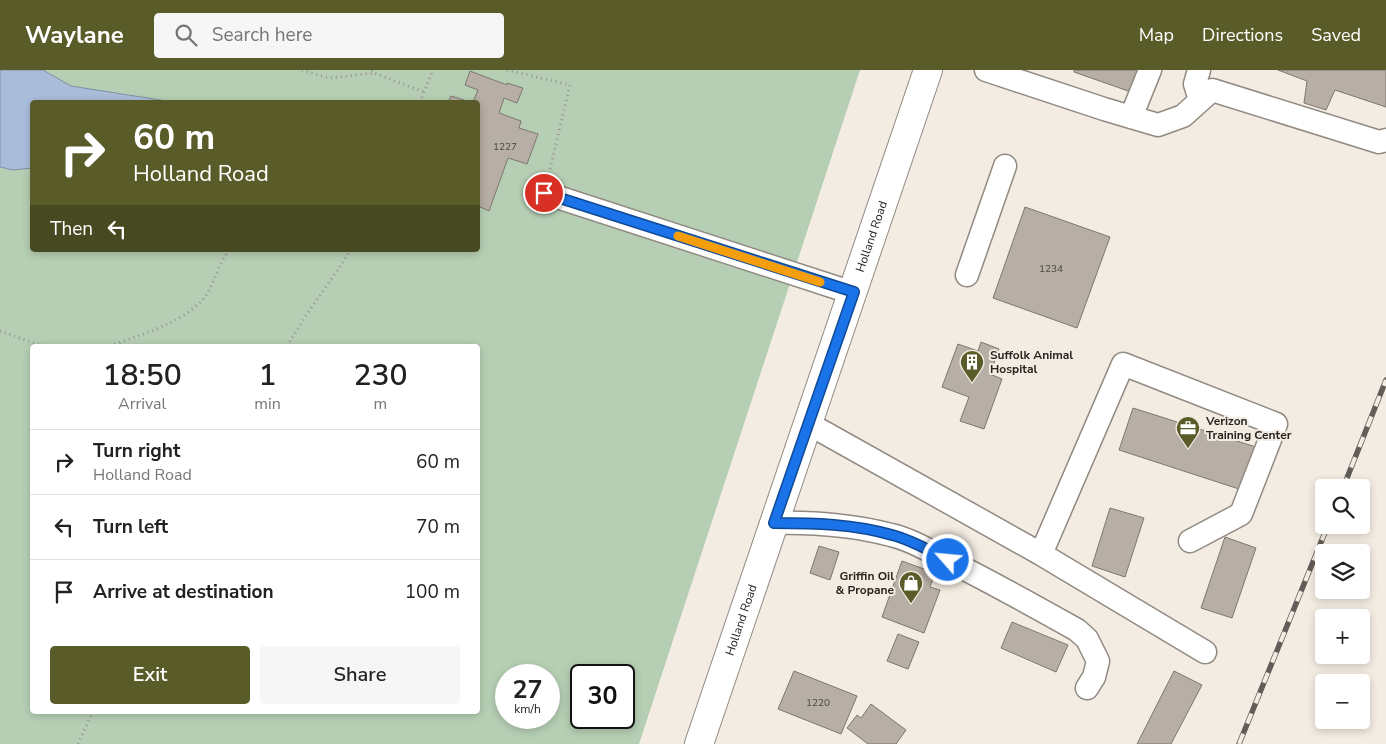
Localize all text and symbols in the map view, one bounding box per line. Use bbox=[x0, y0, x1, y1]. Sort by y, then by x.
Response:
search box bbox=[154, 13, 504, 58]
text: Waylane bbox=[25, 19, 124, 51]
icon: search bbox=[172, 21, 200, 49]
text: Search here bbox=[212, 22, 312, 48]
text: Map bbox=[1139, 23, 1174, 47]
text: Directions bbox=[1202, 23, 1283, 47]
text: Saved bbox=[1311, 23, 1361, 47]
text: 60 m bbox=[133, 114, 215, 161]
icon: right bbox=[50, 120, 115, 185]
house number: 1227 bbox=[493, 140, 517, 154]
text: Holland Road bbox=[133, 159, 269, 189]
pin bbox=[523, 172, 565, 214]
icon: arrive bbox=[530, 179, 558, 207]
street label: Holland Road bbox=[852, 199, 891, 274]
icon: left bbox=[103, 215, 131, 243]
text: Then bbox=[50, 216, 93, 242]
house number: 1234 bbox=[1039, 262, 1063, 276]
place label: Suffolk Animal Hospital bbox=[990, 347, 1073, 377]
building icon: Suffolk Animal Hospital bbox=[959, 349, 985, 383]
text: 18:50 bbox=[103, 355, 182, 396]
text: 1 bbox=[259, 355, 277, 396]
text: 230 bbox=[353, 355, 407, 396]
text: Arrival bbox=[118, 393, 166, 415]
text: min bbox=[254, 393, 281, 415]
text: m bbox=[374, 393, 387, 415]
place label: Verizon Training Center bbox=[1205, 413, 1292, 443]
office icon: Verizon Training Center bbox=[1175, 415, 1201, 449]
text: Turn right bbox=[93, 438, 180, 464]
icon: right bbox=[50, 448, 78, 476]
text: 60 m bbox=[416, 449, 460, 475]
text: Holland Road bbox=[93, 464, 192, 486]
map controls bbox=[1315, 479, 1370, 729]
button: search bbox=[1315, 479, 1370, 534]
icon: left bbox=[50, 513, 78, 541]
text: Turn left bbox=[93, 514, 168, 540]
text: 70 m bbox=[416, 514, 460, 540]
position arrow bbox=[921, 533, 973, 585]
button: layers bbox=[1315, 544, 1370, 599]
place label: Griffin Oil & Propane bbox=[836, 568, 894, 598]
shop icon: Griffin Oil & Propane bbox=[898, 570, 924, 604]
icon: arrive bbox=[50, 578, 78, 606]
text: Arrive at destination bbox=[93, 579, 274, 605]
text: 100 m bbox=[405, 579, 460, 605]
street label: Holland Road bbox=[722, 582, 761, 658]
button: + bbox=[1315, 609, 1370, 664]
button: Exit bbox=[50, 646, 250, 704]
button: Share bbox=[260, 646, 460, 704]
speed limit sign: 30 bbox=[570, 664, 635, 729]
text: 27 bbox=[512, 673, 543, 707]
button: − bbox=[1315, 674, 1370, 729]
house number: 1220 bbox=[806, 696, 830, 710]
text: km/h bbox=[514, 701, 541, 717]

